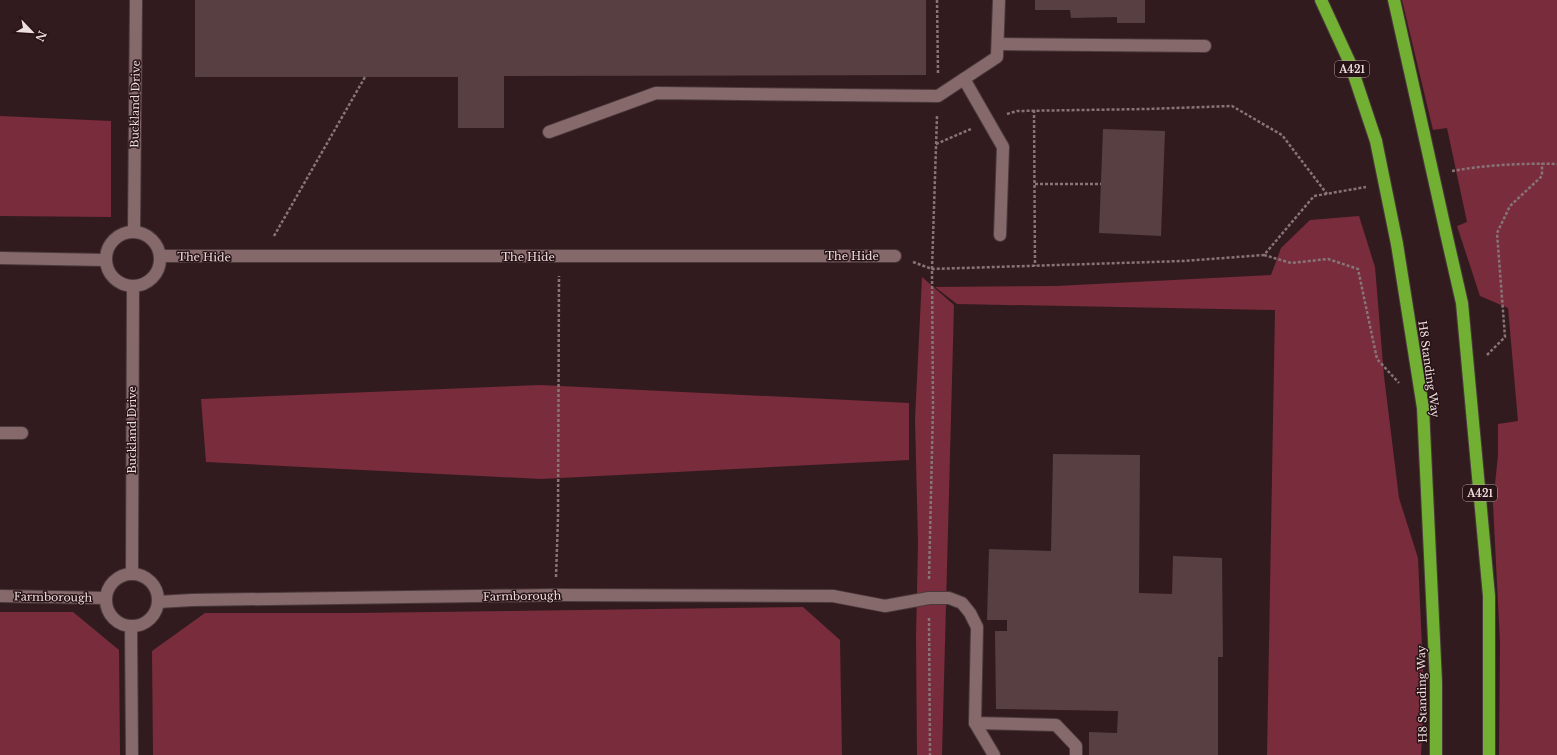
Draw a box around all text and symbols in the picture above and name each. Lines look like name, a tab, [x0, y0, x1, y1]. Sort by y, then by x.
north arrow	[12, 12, 52, 52]
text: N	[32, 29, 50, 44]
street label: Buckland Drive	[127, 60, 143, 148]
road number: A421	[1335, 61, 1369, 77]
street label: The Hide	[825, 249, 879, 263]
street label: The Hide	[177, 250, 231, 264]
street label: The Hide	[501, 250, 555, 264]
street label: H8 Standing Way	[1415, 320, 1443, 418]
street label: Buckland Drive	[125, 386, 139, 474]
road number: A421	[1463, 485, 1497, 501]
street label: Farmborough	[483, 588, 562, 604]
street label: Farmborough	[14, 589, 93, 605]
street label: H8 Standing Way	[1414, 645, 1430, 743]

